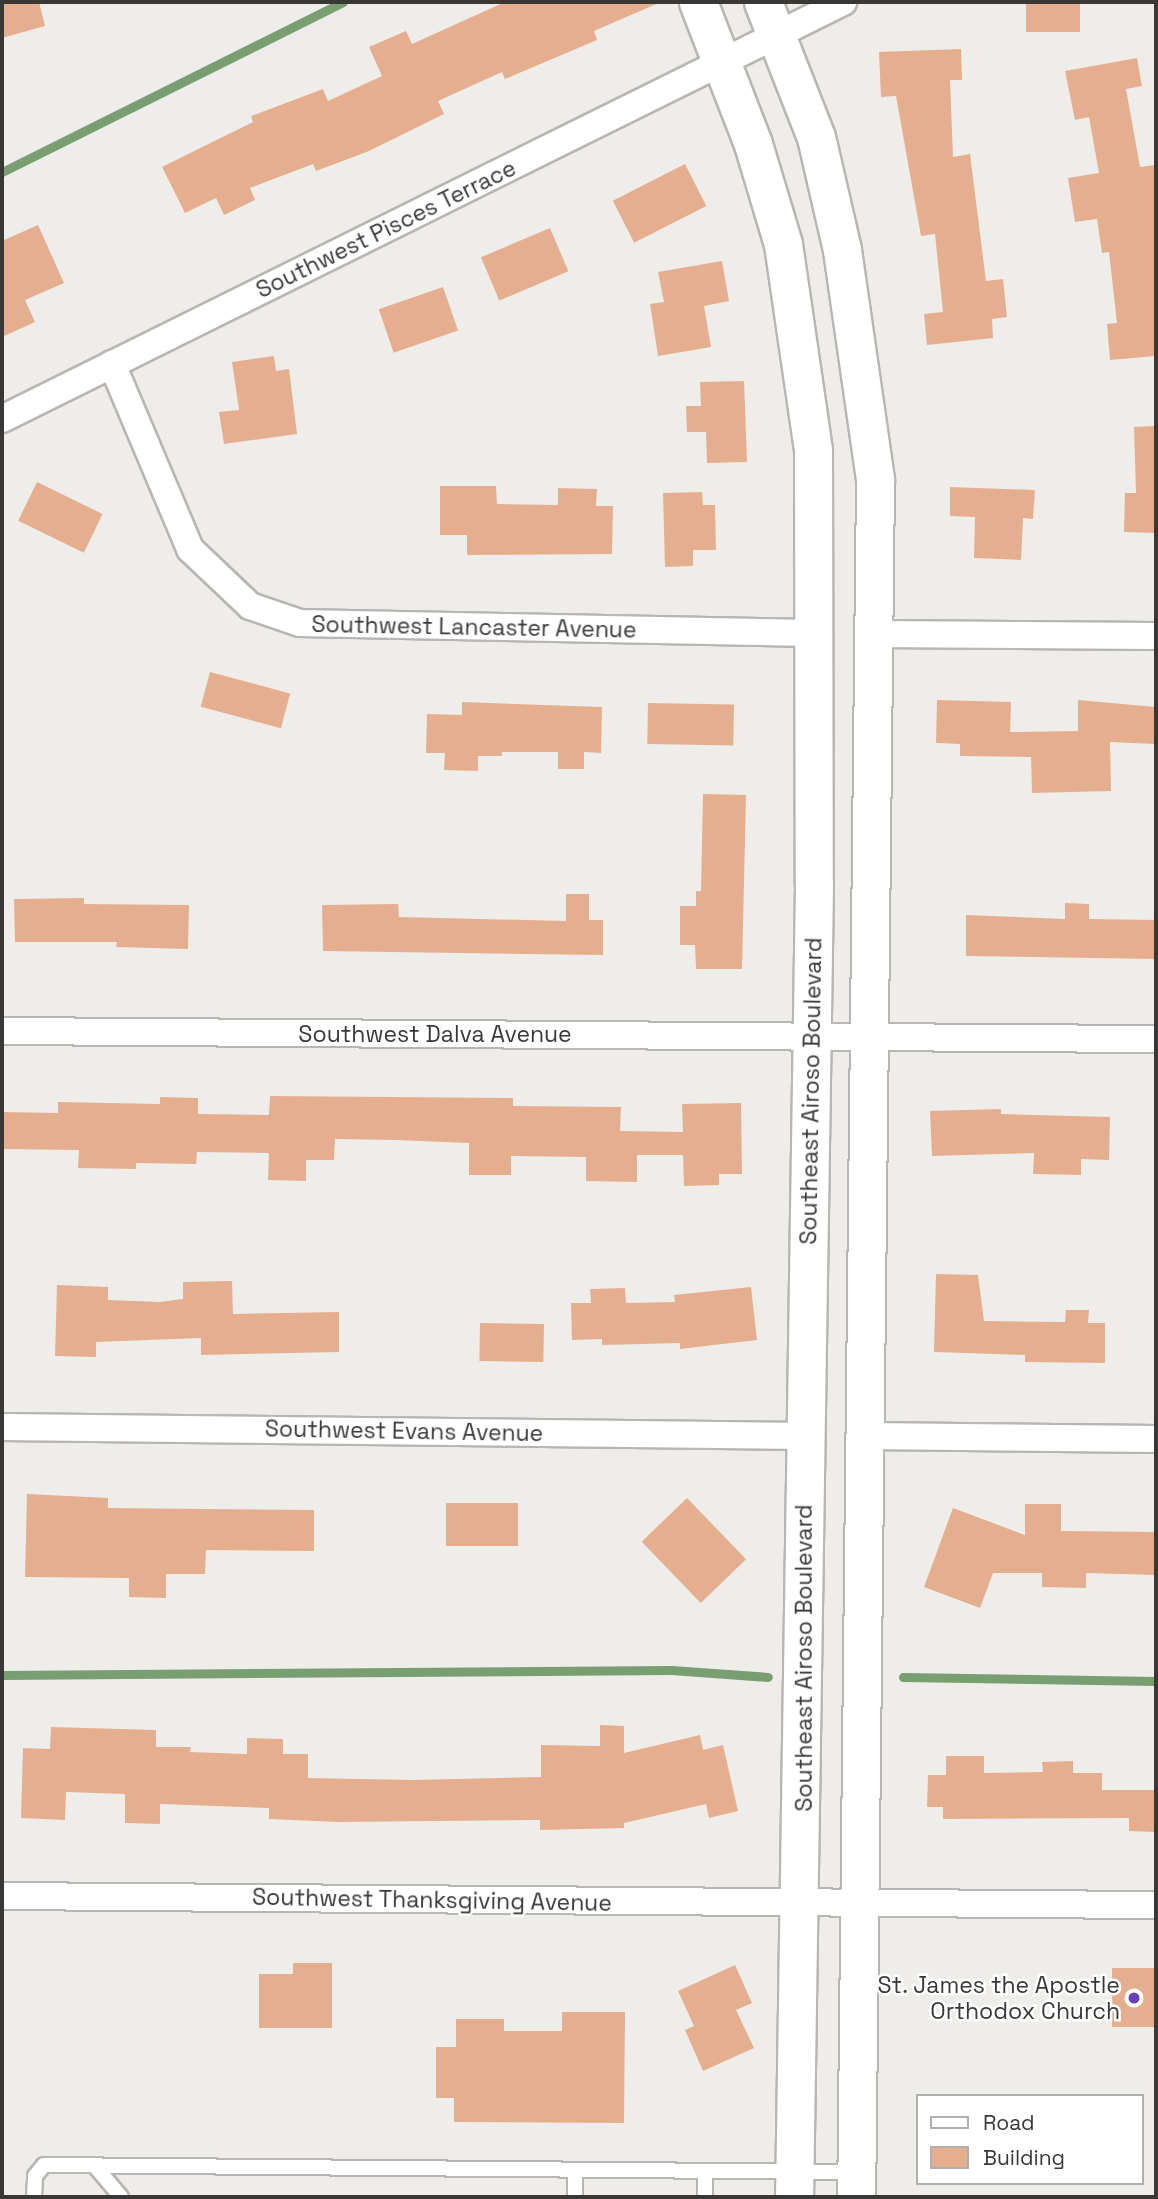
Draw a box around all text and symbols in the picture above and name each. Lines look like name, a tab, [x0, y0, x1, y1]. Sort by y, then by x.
street label: Southwest Pisces Terrace	[251, 154, 521, 304]
street label: Southwest Lancaster Avenue	[311, 610, 637, 644]
street label: Southeast Airoso Boulevard	[795, 937, 827, 1245]
street label: Southwest Dalva Avenue	[298, 1020, 572, 1048]
street label: Southwest Evans Avenue	[264, 1415, 544, 1447]
street label: Southeast Airoso Boulevard	[790, 1504, 818, 1812]
street label: Southwest Thanksgiving Avenue	[251, 1883, 613, 1917]
place label: St. James the Apostle Orthodox Church	[876, 1971, 1120, 2025]
marker: St. James the Apostle Orthodox Church	[1126, 1990, 1142, 2006]
legend	[916, 2094, 1144, 2185]
text: Road	[983, 2109, 1035, 2136]
text: Building	[983, 2144, 1065, 2171]

